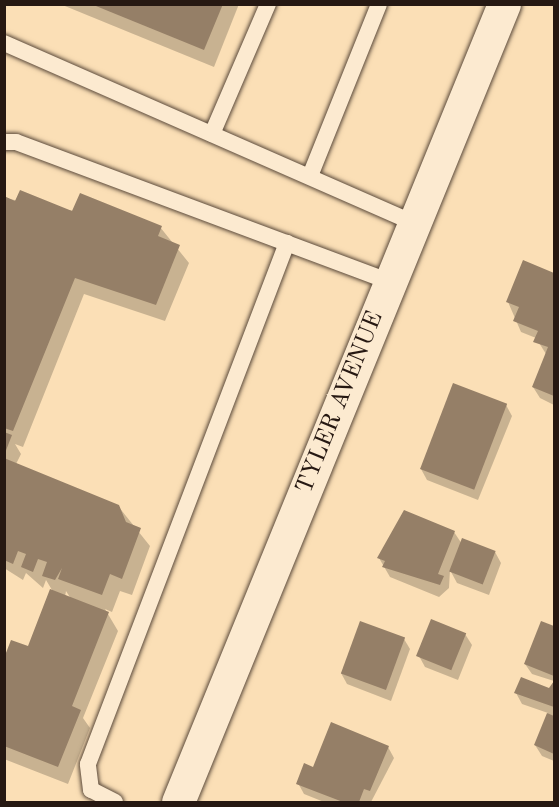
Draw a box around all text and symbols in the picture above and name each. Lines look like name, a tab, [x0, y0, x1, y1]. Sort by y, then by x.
street label: TYLER AVENUE	[291, 307, 391, 499]

